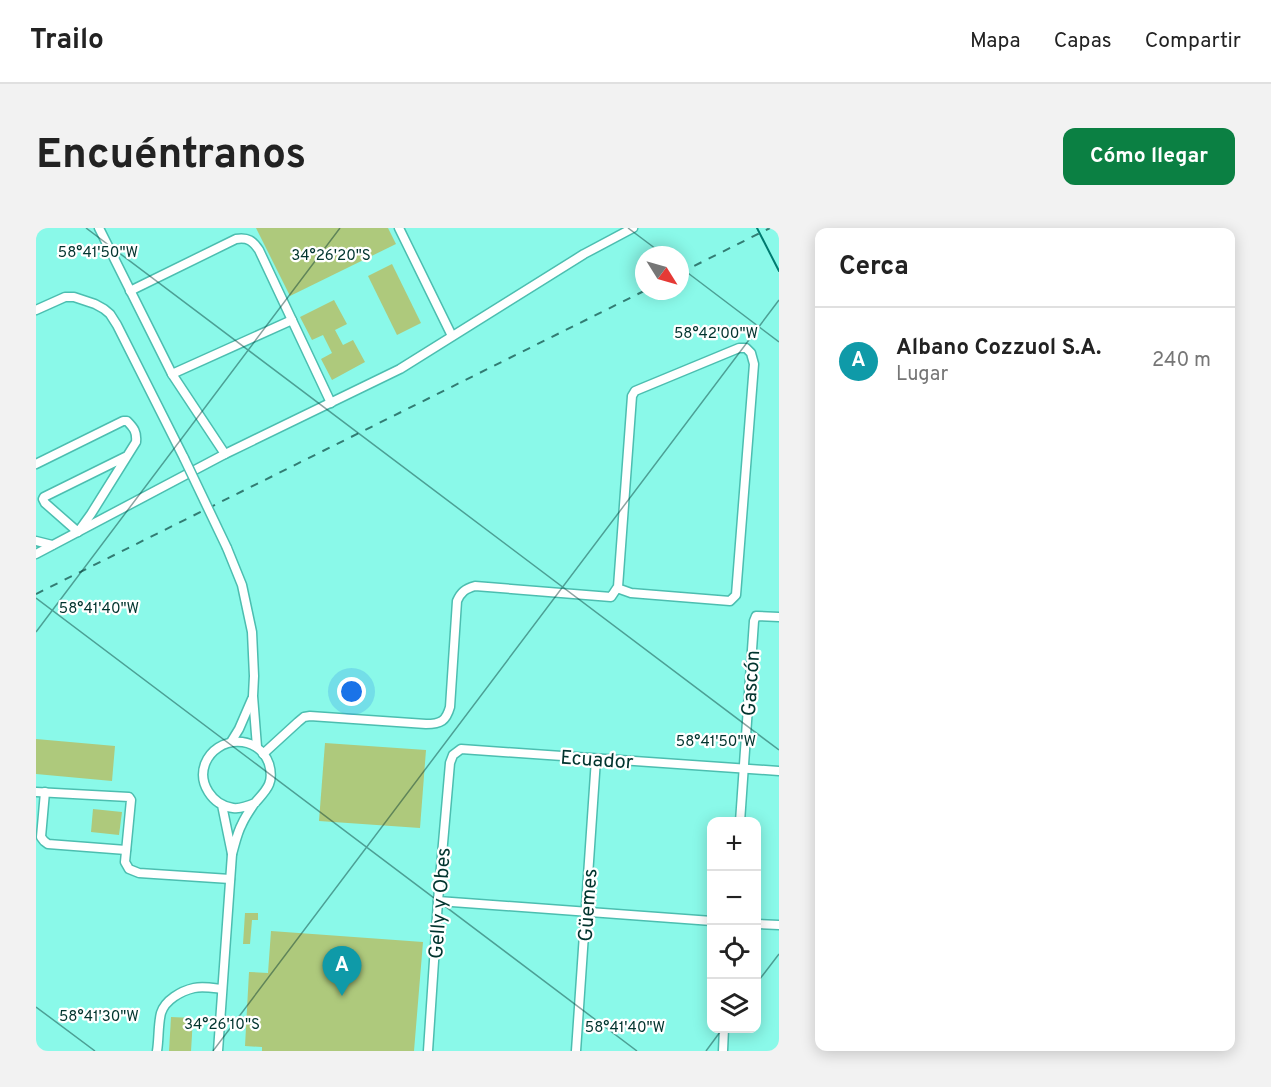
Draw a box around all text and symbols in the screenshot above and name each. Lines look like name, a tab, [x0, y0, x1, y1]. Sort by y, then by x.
text: Trailo	[30, 23, 104, 59]
text: Mapa	[970, 28, 1021, 55]
text: Capas	[1054, 28, 1112, 55]
text: Compartir	[1145, 28, 1241, 55]
button: Cómo llegar	[1063, 128, 1235, 185]
text: Encuéntranos	[36, 130, 306, 183]
text: 58°41'50"W	[58, 244, 138, 263]
north arrow	[635, 246, 689, 300]
text: 34°26'20"S	[291, 247, 371, 266]
text: Cerca	[839, 251, 909, 284]
text: 58°42'00"W	[674, 325, 758, 344]
text: Albano Cozzuol S.A.	[896, 335, 1101, 362]
text: A	[851, 348, 866, 374]
text: 240 m	[1152, 348, 1211, 374]
text: Lugar	[896, 362, 948, 388]
text: 58°41'40"W	[59, 600, 139, 619]
street label: Gascón	[737, 649, 767, 717]
your location	[337, 677, 366, 706]
text: 58°41'50"W	[676, 733, 756, 752]
street label: Ecuador	[559, 745, 635, 777]
map controls	[707, 817, 761, 1033]
button: +	[707, 817, 761, 871]
street label: Gelly y Obes	[424, 847, 458, 960]
street label: Güemes	[573, 868, 605, 943]
button: −	[707, 871, 761, 925]
button: locate	[707, 925, 761, 979]
pin: A	[322, 946, 362, 996]
button: layers	[707, 979, 761, 1033]
text: 58°41'30"W	[59, 1008, 139, 1027]
text: 34°26'10"S	[184, 1016, 260, 1035]
text: 58°41'40"W	[585, 1019, 665, 1038]

